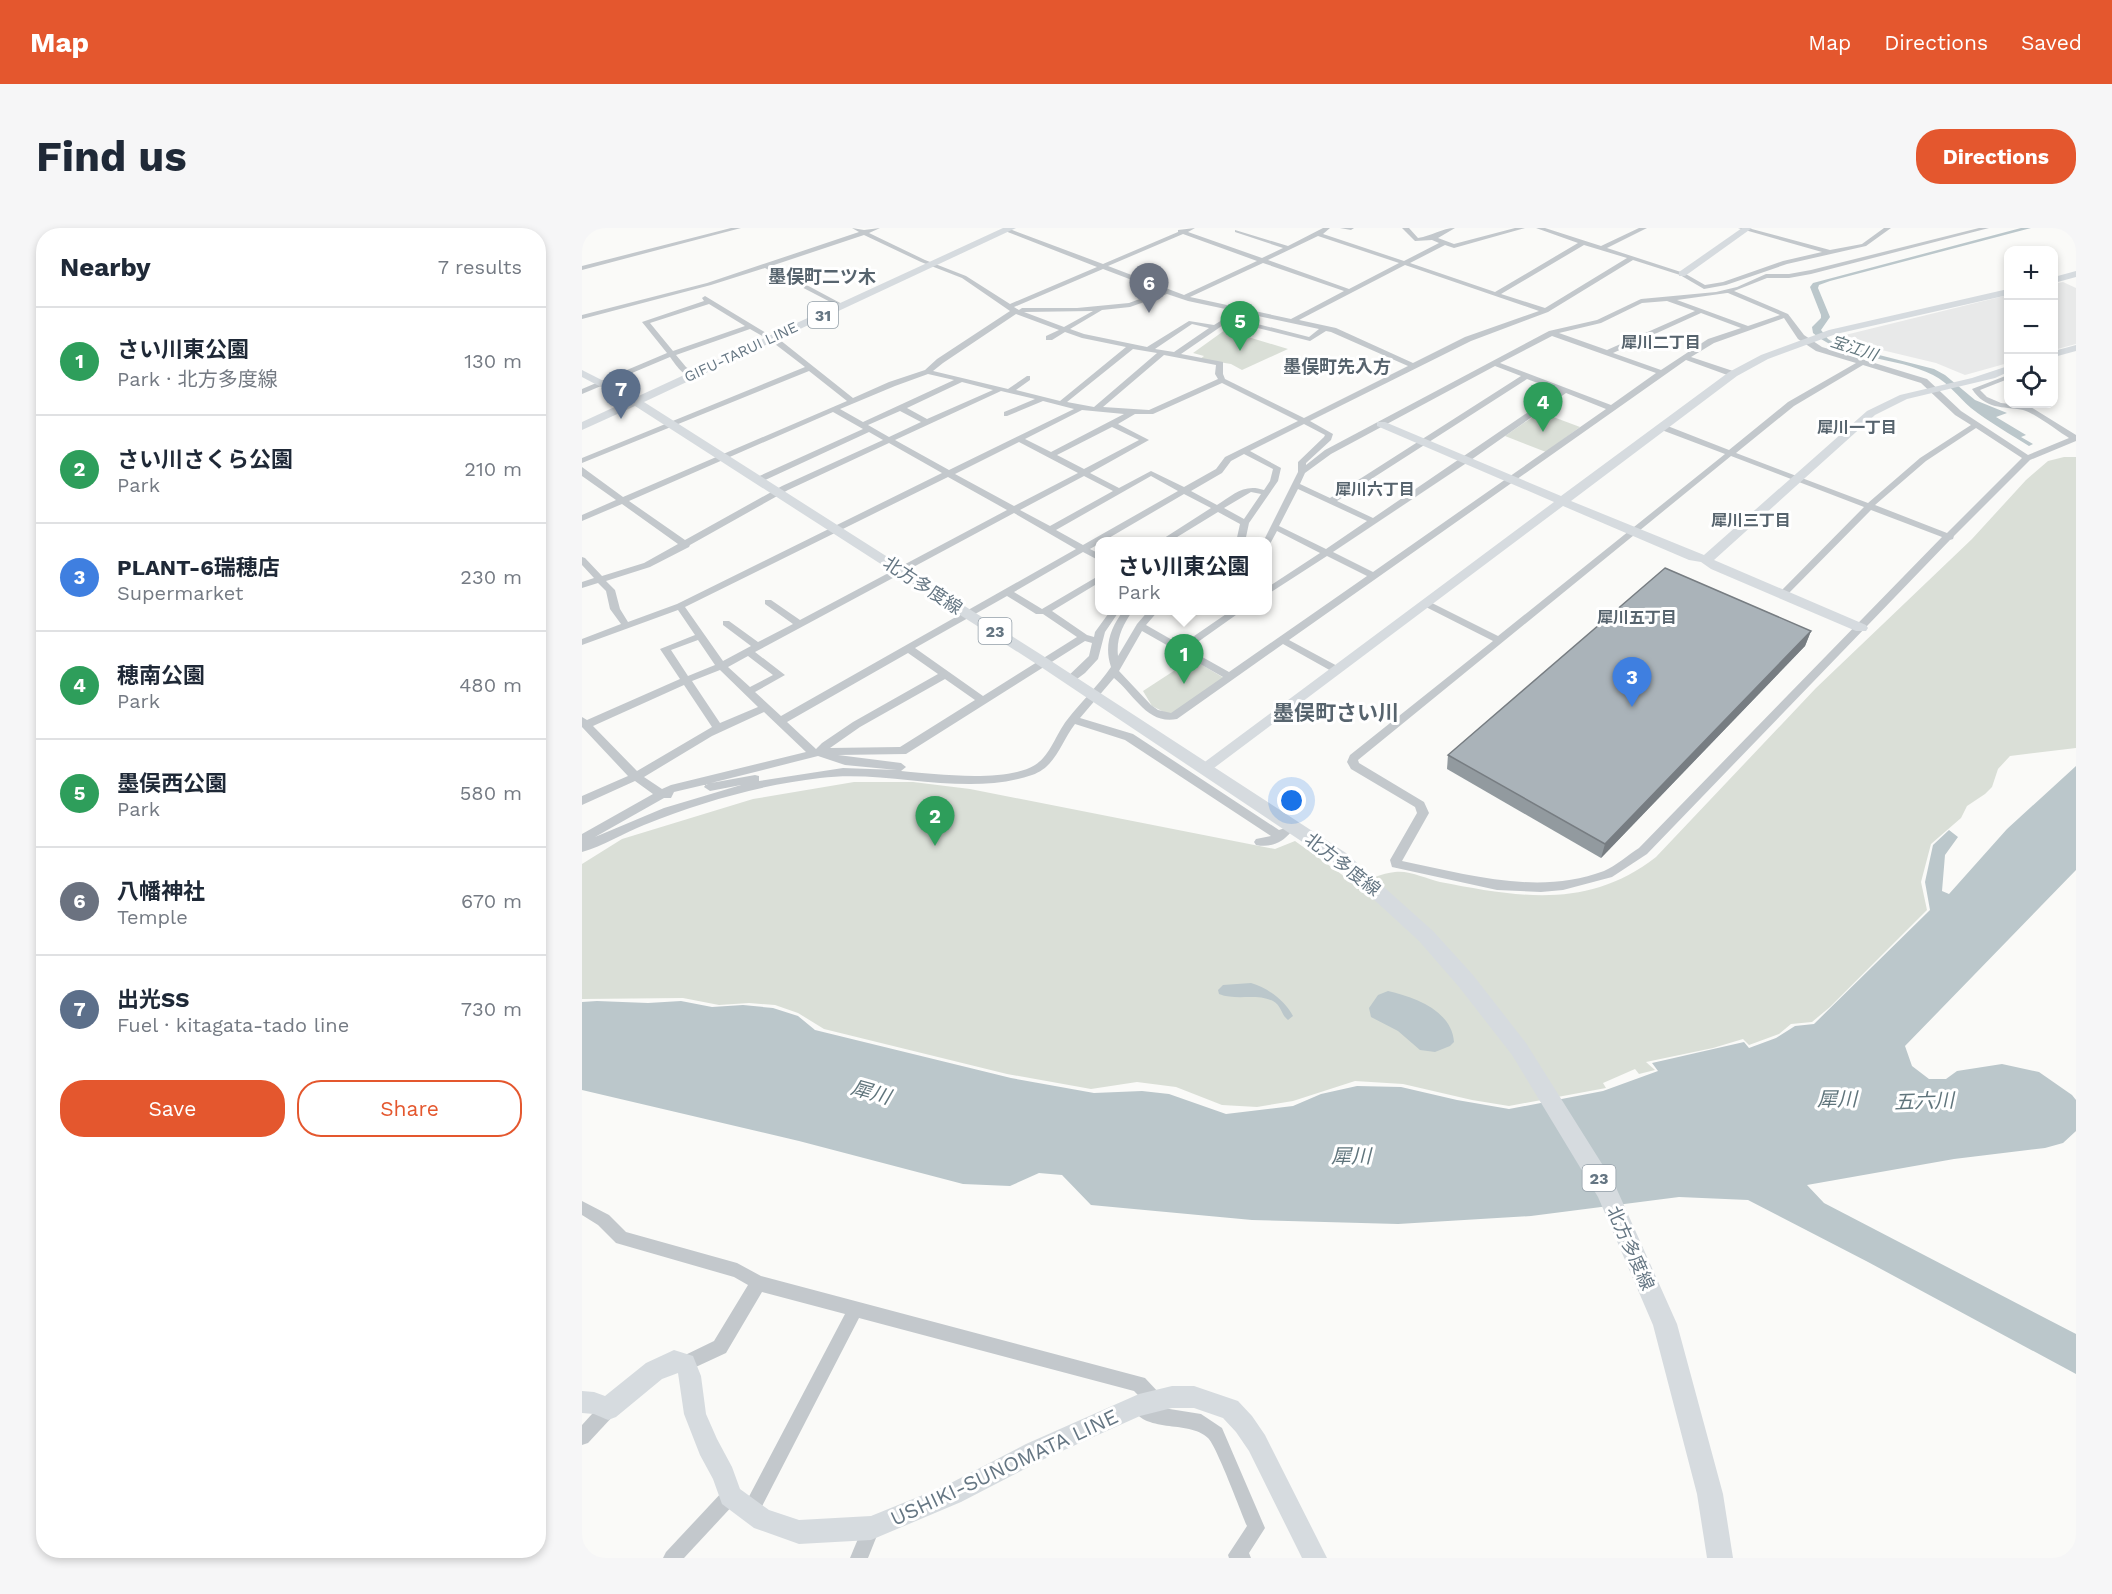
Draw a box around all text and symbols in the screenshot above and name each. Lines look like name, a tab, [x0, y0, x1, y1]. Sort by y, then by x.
text: Map	[30, 26, 89, 59]
text: Map	[1808, 30, 1851, 55]
text: Directions	[1884, 30, 1988, 55]
text: Saved	[2021, 30, 2082, 55]
button: Directions	[1916, 129, 2076, 184]
text: Find us	[36, 132, 187, 181]
map controls	[2004, 246, 2058, 408]
button: +	[2004, 246, 2058, 300]
text: Nearby	[60, 252, 151, 282]
text: 7 results	[438, 255, 522, 279]
pin: 6	[1130, 264, 1168, 313]
district label: 墨俣町二ツ木	[768, 266, 876, 287]
button: −	[2004, 300, 2058, 354]
road number: 31	[808, 302, 838, 328]
pin: 5	[1220, 302, 1260, 351]
street label: GIFU-TARUI LINE	[681, 318, 801, 386]
water label: 宝江川	[1828, 332, 1882, 365]
district label: 犀川二丁目	[1621, 333, 1701, 352]
text: さい川東公園	[117, 337, 249, 362]
text: 1	[75, 349, 84, 373]
text: 130 m	[464, 349, 522, 373]
button: locate	[2004, 354, 2058, 408]
district label: 墨俣町先入方	[1283, 356, 1391, 377]
text: Park · 北方多度線	[117, 367, 278, 391]
pin: 7	[602, 370, 640, 419]
pin: 4	[1524, 382, 1562, 432]
district label: 犀川一丁目	[1817, 418, 1897, 437]
text: さい川さくら公園	[117, 447, 293, 472]
text: 2	[74, 457, 85, 481]
text: 210 m	[464, 457, 522, 481]
text: Park	[117, 473, 160, 497]
district label: 犀川六丁目	[1335, 480, 1415, 499]
district label: 犀川三丁目	[1711, 511, 1791, 530]
popup	[1095, 537, 1272, 615]
street label: 北方多度線	[880, 552, 966, 618]
text: さい川東公園	[1117, 554, 1250, 579]
text: PLANT-6瑞穂店	[117, 555, 280, 580]
text: 3	[74, 565, 85, 589]
text: 230 m	[460, 565, 522, 589]
text: Park	[1117, 580, 1161, 604]
text: Supermarket	[117, 581, 243, 605]
district label: 犀川五丁目	[1597, 608, 1677, 627]
road number: 23	[978, 618, 1012, 644]
pin: 1	[1164, 634, 1204, 684]
pin: 3	[1612, 658, 1652, 707]
text: 穂南公園	[117, 663, 205, 688]
text: 4	[73, 673, 86, 697]
text: 480 m	[459, 673, 522, 697]
text: Park	[117, 689, 160, 713]
district label: 墨俣町さい川	[1273, 700, 1399, 725]
text: 墨俣西公園	[117, 771, 227, 796]
text: 5	[74, 781, 85, 805]
text: 580 m	[460, 781, 522, 805]
your location	[1277, 786, 1306, 815]
pin: 2	[916, 796, 954, 846]
text: Park	[117, 797, 160, 821]
street label: 北方多度線	[1301, 828, 1385, 900]
text: 八幡神社	[117, 879, 205, 904]
text: 6	[73, 889, 86, 913]
text: 670 m	[461, 889, 522, 913]
text: Temple	[117, 905, 188, 929]
text: 出光SS	[117, 987, 189, 1012]
text: 7	[73, 997, 86, 1021]
text: 730 m	[461, 997, 522, 1021]
text: Fuel · kitagata-tado line	[117, 1013, 349, 1037]
water label: 犀川	[848, 1075, 895, 1110]
button: Save	[60, 1080, 285, 1137]
button: Share	[297, 1080, 522, 1137]
water label: 犀川	[1817, 1087, 1859, 1111]
water label: 五六川	[1894, 1088, 1956, 1114]
water label: 犀川	[1331, 1144, 1373, 1168]
road number: 23	[1582, 1165, 1616, 1191]
street label: 北方多度線	[1603, 1203, 1659, 1293]
street label: USHIKI-SUNOMATA LINE	[886, 1403, 1122, 1531]

